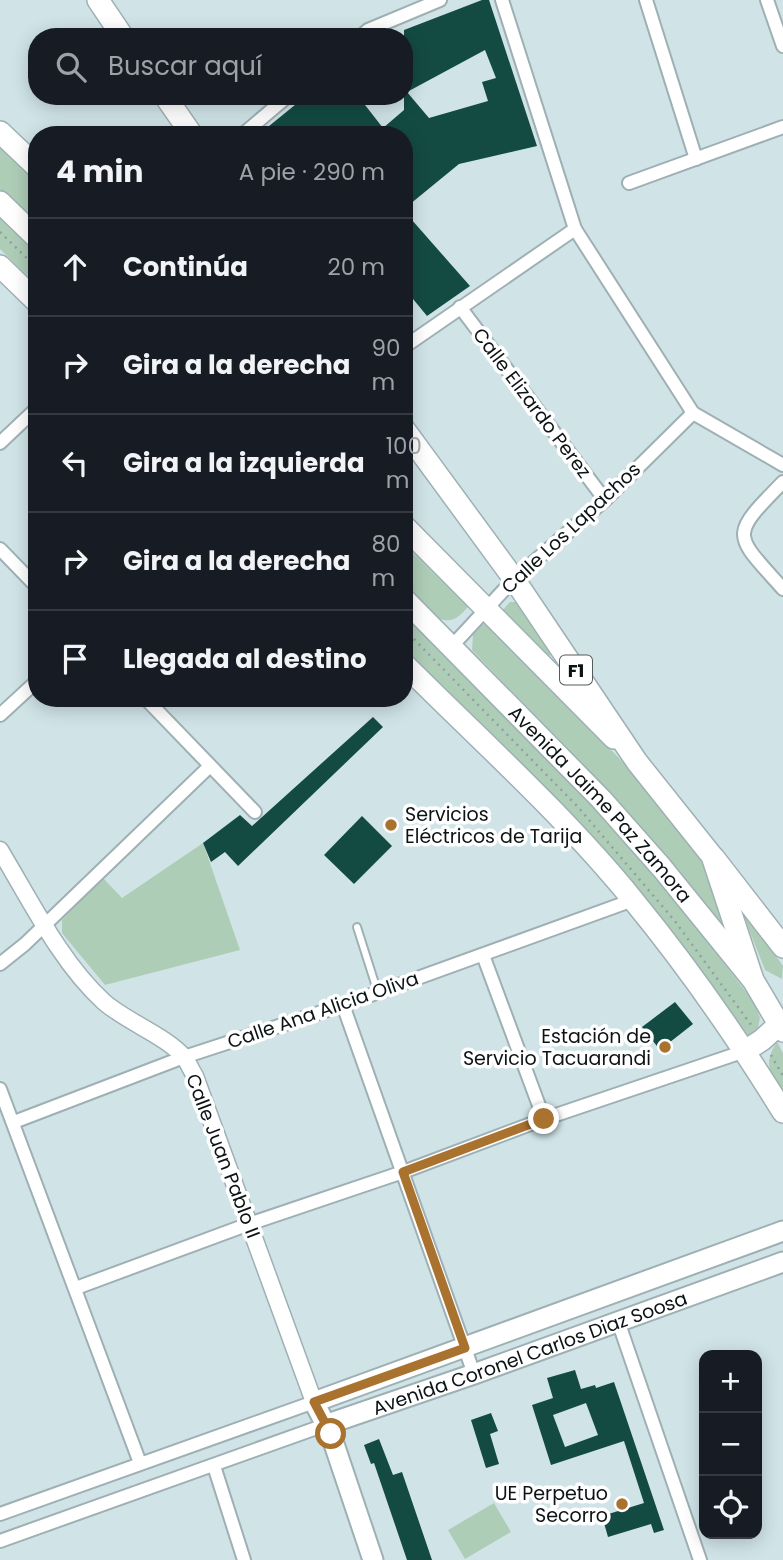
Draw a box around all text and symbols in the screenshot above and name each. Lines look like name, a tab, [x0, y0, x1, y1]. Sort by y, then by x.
search box	[28, 28, 413, 105]
icon: search	[52, 48, 90, 86]
text: Buscar aquí	[108, 48, 262, 84]
text: 4 min	[56, 150, 144, 193]
text: A pie · 290 m	[239, 156, 385, 188]
icon: ahead	[56, 248, 94, 286]
text: Continúa	[123, 249, 248, 285]
text: 20 m	[327, 251, 385, 283]
street label: Calle Elizardo Perez	[467, 322, 597, 484]
text: 90 m	[372, 332, 400, 398]
icon: right	[56, 346, 94, 384]
text: Gira a la derecha	[123, 347, 351, 383]
text: 100 m	[386, 430, 422, 496]
icon: left	[56, 444, 94, 482]
text: Gira a la izquierda	[123, 445, 365, 481]
street label: Calle Los Lapachos	[495, 456, 647, 600]
text: 80 m	[372, 528, 400, 594]
icon: right	[56, 542, 94, 580]
text: Gira a la derecha	[123, 543, 351, 579]
icon: arrive	[56, 640, 94, 678]
text: Llegada al destino	[123, 641, 367, 677]
road number: F1	[560, 656, 592, 684]
street label: Avenida Jaime Paz Zamora	[503, 699, 698, 908]
place label: Servicios Eléctricos de Tarija	[405, 801, 582, 850]
marker: Servicios Eléctricos de Tarija	[383, 817, 399, 833]
street label: Calle Ana Alicia Oliva	[224, 965, 422, 1055]
place label: Estación de Servicio Tacuarandi	[463, 1023, 651, 1072]
marker: Estación de Servicio Tacuarandi	[657, 1039, 673, 1055]
street label: Calle Juan Pablo II	[179, 1070, 267, 1242]
route end	[528, 1103, 559, 1134]
street label: Avenida Coronel Carlos Diaz Soosa	[369, 1284, 691, 1421]
map controls	[699, 1350, 762, 1539]
button: +	[699, 1350, 762, 1413]
button: −	[699, 1413, 762, 1476]
route start	[315, 1418, 346, 1449]
button: locate	[699, 1476, 762, 1539]
place label: UE Perpetuo Secorro	[495, 1480, 608, 1529]
marker: UE Perpetuo Secorro	[614, 1496, 630, 1512]

